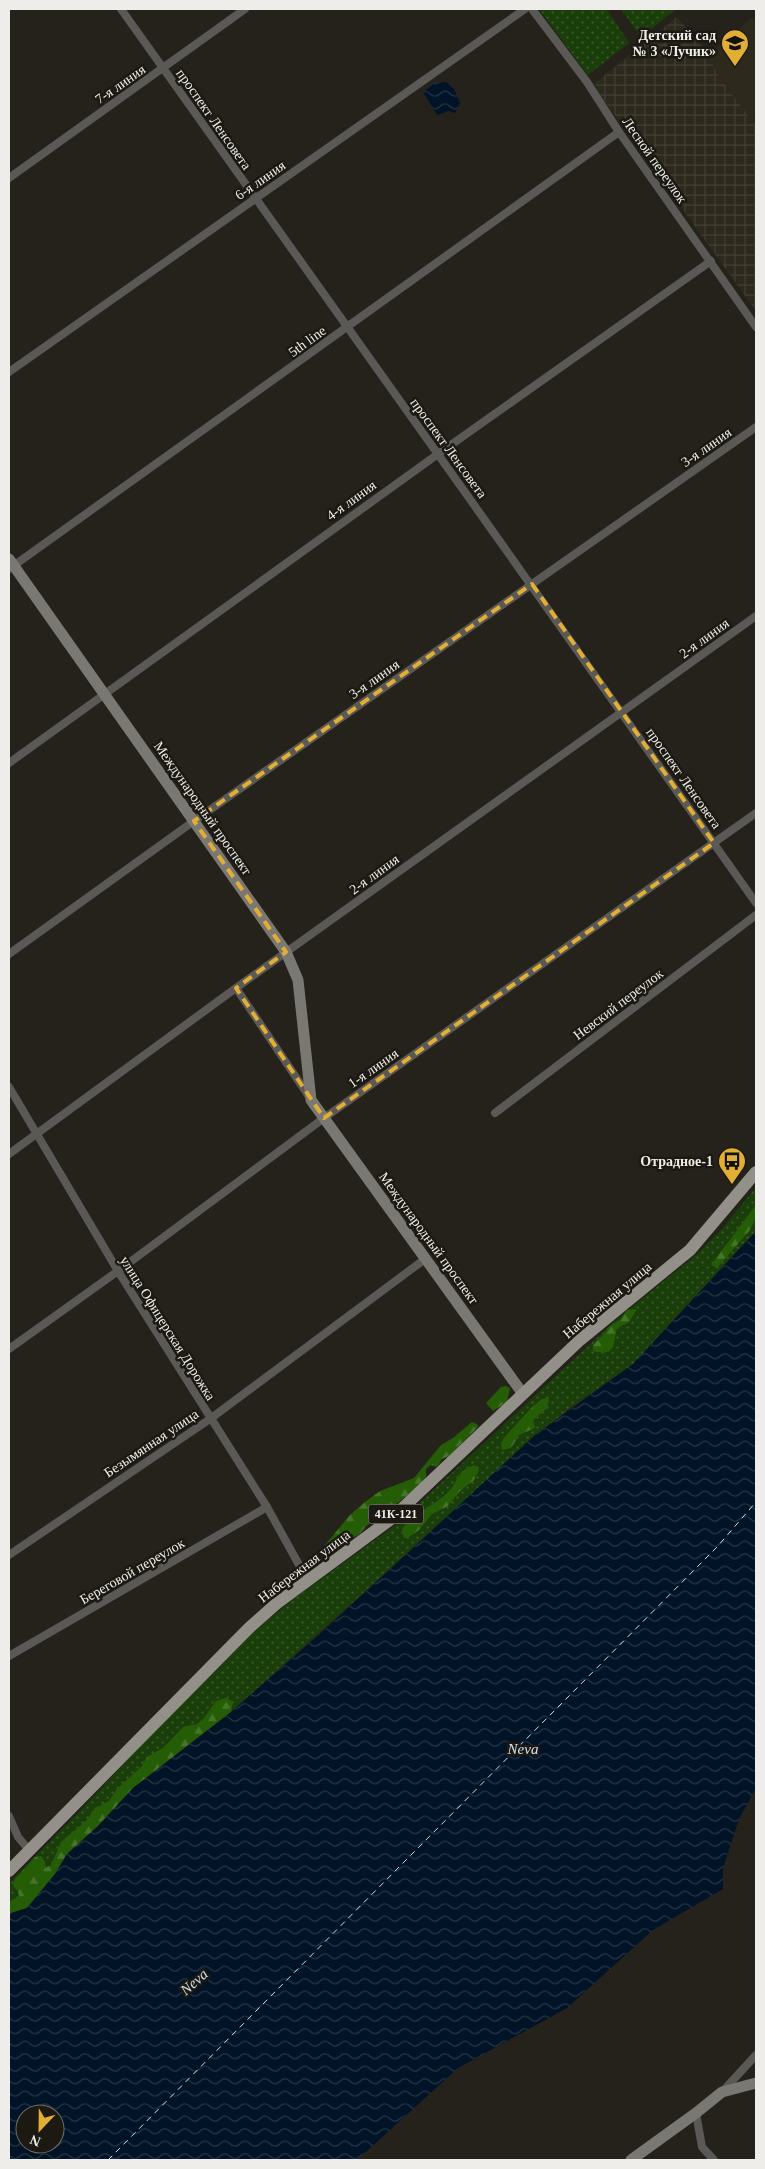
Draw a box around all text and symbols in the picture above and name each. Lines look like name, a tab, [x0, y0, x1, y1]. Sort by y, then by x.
place label: Детский сад № 3 «Лучик»	[633, 28, 716, 59]
school or university icon: Детский сад № 3 «Лучик»	[720, 28, 750, 67]
street label: 7-я линия	[92, 61, 149, 107]
street label: проспект Ленсовета	[173, 66, 254, 173]
street label: Лесной переулок	[619, 114, 690, 206]
street label: 6-я линия	[232, 157, 289, 203]
street label: 5th line	[286, 323, 329, 360]
street label: проспект Ленсовета	[407, 396, 490, 502]
street label: 3-я линия	[678, 424, 735, 470]
street label: 4-я линия	[324, 477, 379, 523]
street label: 2-я линия	[677, 615, 732, 661]
street label: 3-я линия	[346, 656, 403, 702]
street label: проспект Ленсовета	[643, 725, 724, 832]
street label: Международный проспект	[151, 739, 254, 878]
street label: 2-я линия	[347, 851, 402, 897]
street label: Невский переулок	[571, 966, 666, 1043]
street label: 1-я линия	[345, 1045, 402, 1091]
bus stop icon: Отрадное-1	[717, 1146, 747, 1185]
place label: Отрадное-1	[640, 1154, 713, 1169]
street label: Международный проспект	[376, 1170, 481, 1307]
street label: улица Офицерская Дорожка	[117, 1253, 219, 1404]
street label: Набережная улица	[560, 1259, 655, 1342]
street label: Безымянная улица	[101, 1406, 202, 1480]
road number: 41К-121	[368, 1505, 424, 1524]
street label: Набережная улица	[256, 1527, 354, 1606]
street label: Береговой переулок	[77, 1535, 187, 1607]
water label: Neva	[507, 1741, 538, 1757]
water label: Neva	[176, 1966, 211, 1999]
north arrow	[15, 2104, 65, 2154]
text: N	[28, 2132, 43, 2149]

